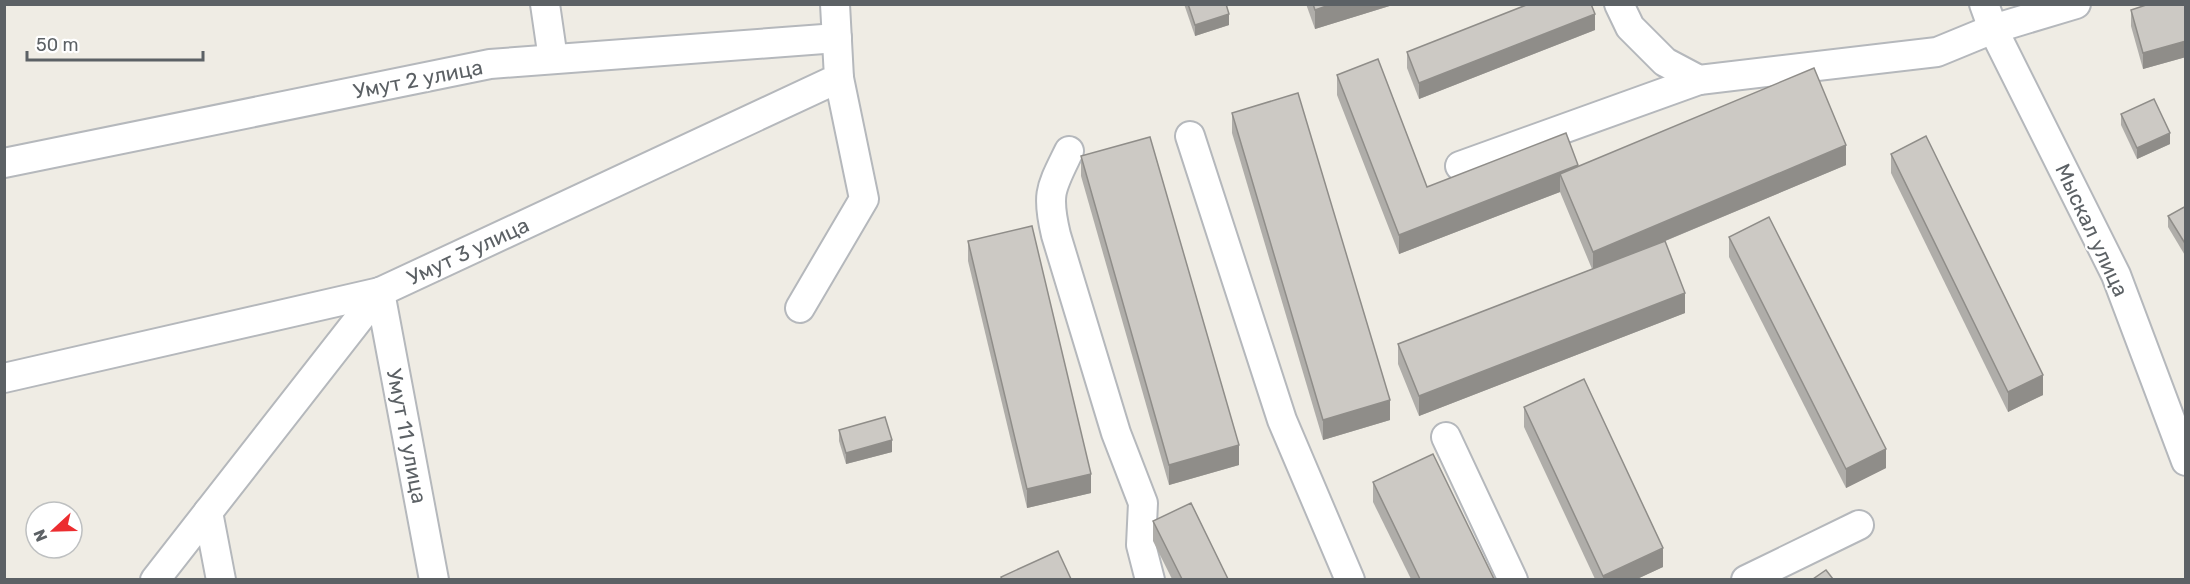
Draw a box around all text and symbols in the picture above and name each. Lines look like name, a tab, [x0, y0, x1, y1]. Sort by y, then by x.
scale bar	[27, 24, 202, 62]
text: 50 m	[36, 34, 79, 56]
street label: Умут 2 улица	[351, 54, 485, 104]
street label: Мыскал улица	[2050, 160, 2134, 300]
street label: Умут 3 улица	[403, 212, 533, 290]
street label: Умут 11 улица	[382, 366, 432, 506]
north arrow	[24, 500, 84, 560]
text: N	[30, 527, 52, 544]

